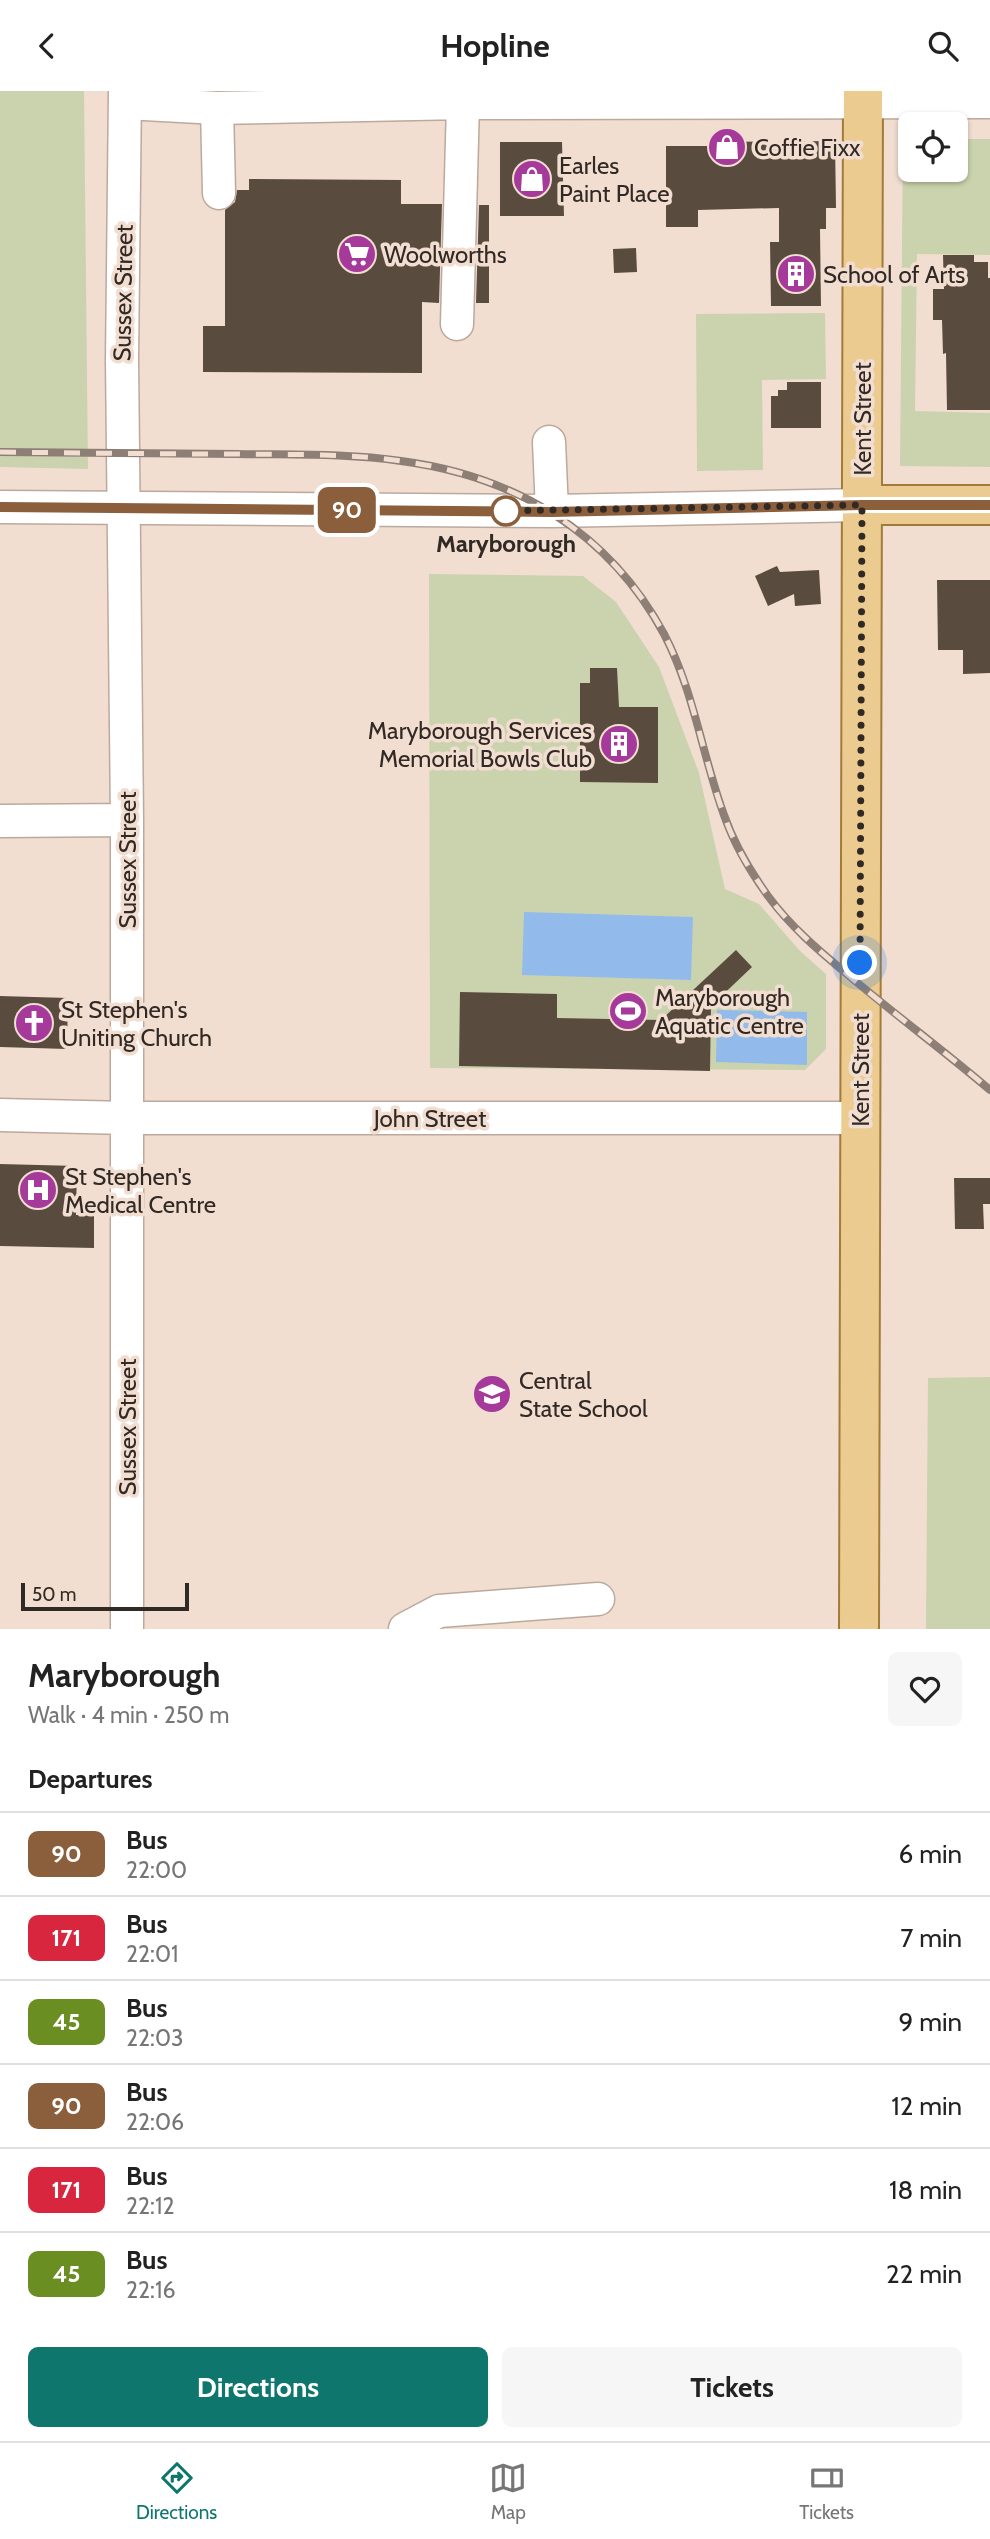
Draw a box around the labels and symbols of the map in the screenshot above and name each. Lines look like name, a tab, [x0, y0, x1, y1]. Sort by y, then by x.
shop icon: Coffie Fixx	[706, 126, 748, 168]
place label: Coffie Fixx	[754, 133, 861, 162]
place label: Earles Paint Place	[559, 151, 670, 208]
shop icon: Earles Paint Place	[511, 158, 553, 200]
street label: Sussex Street	[107, 224, 139, 362]
supermarket icon: Woolworths	[336, 233, 378, 275]
place label: Woolworths	[384, 240, 507, 269]
building icon: School of Arts	[775, 253, 817, 295]
place label: School of Arts	[823, 260, 965, 289]
street label: Kent Street	[848, 362, 877, 476]
line badge: 90	[316, 487, 378, 533]
marker: Maryborough	[491, 496, 521, 526]
place label: Maryborough	[436, 529, 576, 558]
place label: Maryborough Services Memorial Bowls Club	[368, 716, 592, 773]
building icon: Maryborough Services Memorial Bowls Club	[598, 723, 640, 765]
street label: Sussex Street	[113, 792, 142, 928]
your location	[842, 945, 877, 980]
place label: Maryborough Aquatic Centre	[655, 983, 804, 1040]
sports icon: Maryborough Aquatic Centre	[607, 990, 649, 1032]
place label: St Stephen's Uniting Church	[61, 995, 212, 1052]
church icon: St Stephen's Uniting Church	[13, 1002, 55, 1044]
street label: Kent Street	[846, 1013, 875, 1127]
street label: John Street	[373, 1104, 486, 1133]
place label: St Stephen's Medical Centre	[65, 1162, 216, 1219]
hospital icon: St Stephen's Medical Centre	[17, 1169, 59, 1211]
street label: Sussex Street	[113, 1359, 142, 1495]
place label: Central State School	[519, 1366, 648, 1423]
school or university icon: Central State School	[471, 1373, 513, 1415]
scale bar	[21, 1580, 189, 1612]

